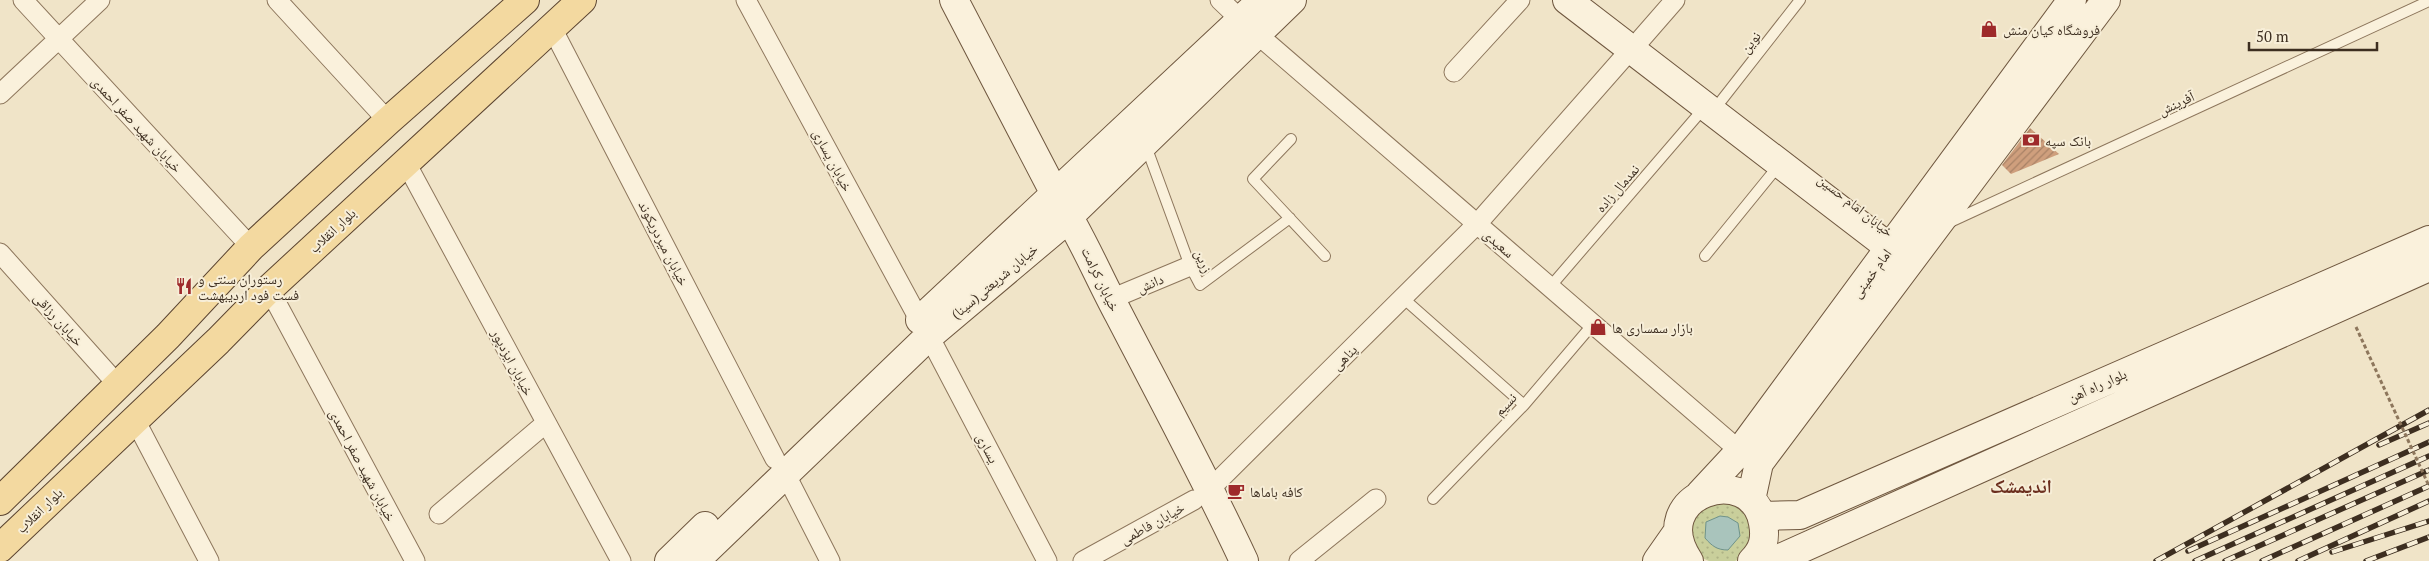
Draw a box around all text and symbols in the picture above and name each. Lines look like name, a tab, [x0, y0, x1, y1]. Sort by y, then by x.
shop icon: فروشگاه کیان منش	[1979, 19, 1999, 39]
place label: فروشگاه کیان منش	[2003, 20, 2100, 39]
scale bar	[2249, 20, 2376, 52]
text: 50 m	[2256, 26, 2289, 46]
street label: نوین	[1735, 27, 1765, 57]
street label: خیابان شهید صفر احمدی	[87, 72, 187, 176]
street label: آفرینش	[2155, 86, 2198, 120]
street label: خیابان یساری	[809, 125, 857, 195]
bank icon: بانک سپه	[2021, 130, 2041, 150]
place label: بانک سپه	[2045, 131, 2091, 150]
street label: نمدمال زاده	[1591, 160, 1643, 216]
street label: خیابان امام حسین	[1814, 169, 1898, 241]
street label: خیابان میردریکوند	[634, 197, 694, 289]
street label: بلوار انقلاب	[304, 203, 360, 257]
street label: سعیدی	[1479, 224, 1519, 262]
street label: خیابان شریعتی(سینا)	[946, 239, 1042, 323]
street label: خیابان کرامت	[1077, 244, 1125, 314]
street label: امام خمینی	[1847, 244, 1896, 302]
street label: زرین	[1190, 246, 1218, 276]
place label: رستوران سنتی و فست فود اردیبهشت	[198, 269, 299, 304]
street label: دانش	[1134, 269, 1166, 297]
restaurant icon: رستوران سنتی و فست فود اردیبهشت	[174, 276, 194, 296]
street label: خیابان رزاقی	[30, 288, 88, 350]
shop icon: بازار سمساری ها	[1588, 317, 1608, 337]
place label: بازار سمساری ها	[1612, 318, 1693, 337]
street label: خیابان ایزدپور	[487, 325, 539, 399]
street label: پناهی	[1327, 340, 1361, 374]
street label: بلوار راه آهن	[2065, 364, 2130, 406]
street label: نسیم	[1489, 388, 1521, 421]
street label: خیابان شهید صفر احمدی	[325, 405, 401, 525]
street label: یساری	[972, 430, 1004, 467]
district label: اندیمشک	[1990, 473, 2052, 498]
cafe icon: کافه باماها	[1226, 481, 1246, 501]
place label: کافه باماها	[1250, 482, 1303, 501]
street label: بلوار انقلاب	[12, 483, 67, 537]
street label: خیابان فاطمی	[1117, 498, 1188, 548]

